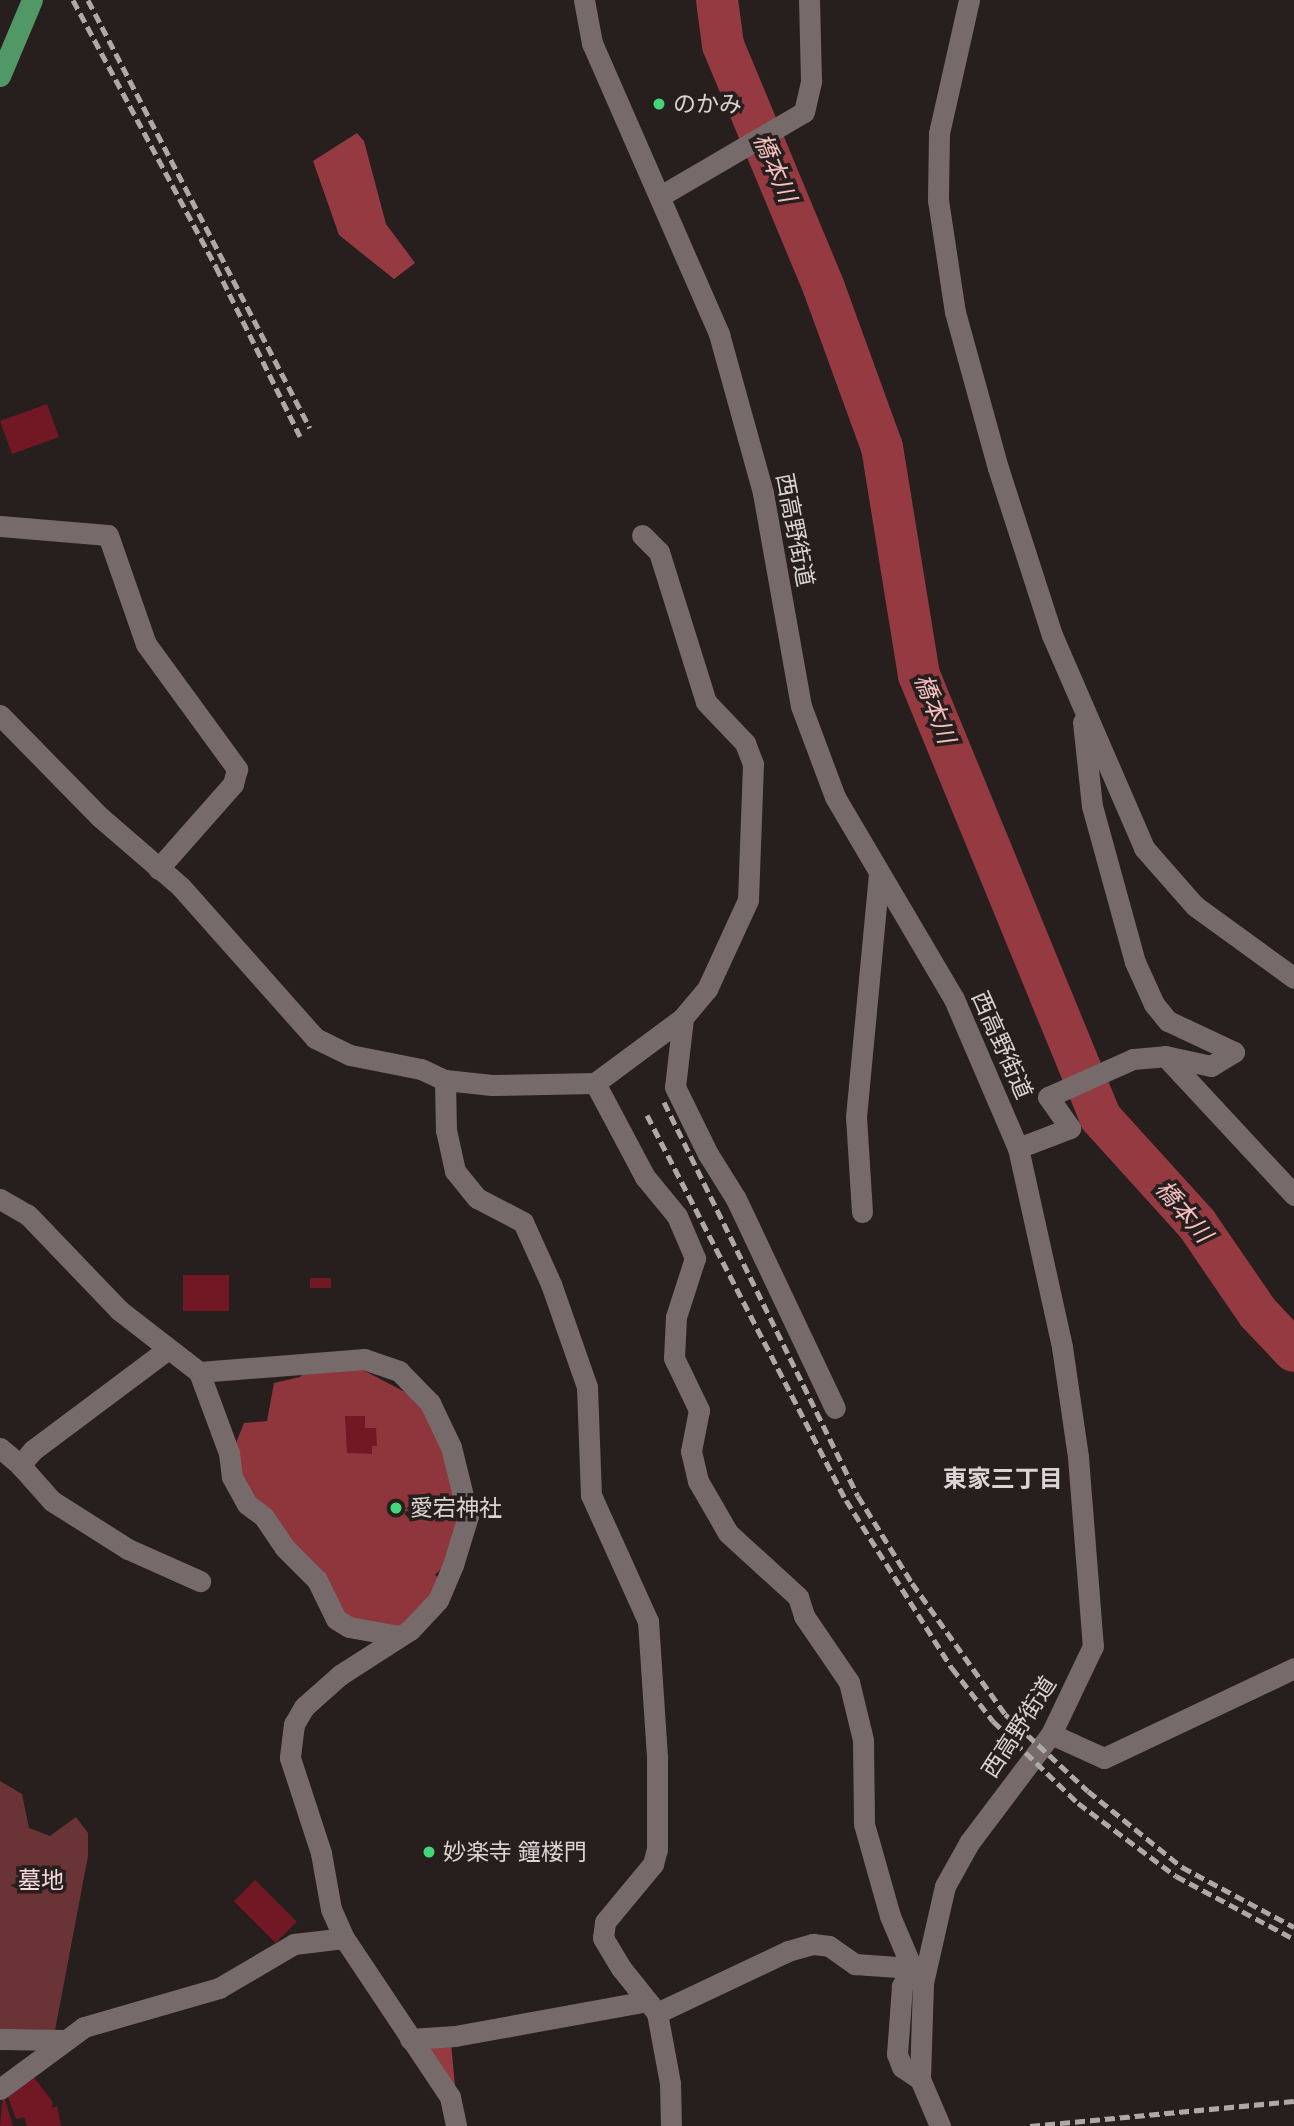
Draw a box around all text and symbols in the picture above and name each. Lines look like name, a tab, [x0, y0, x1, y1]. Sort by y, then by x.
place label: のかみ	[673, 90, 742, 118]
marker: のかみ	[651, 96, 667, 112]
water label: 橋本川	[747, 129, 801, 207]
street label: 西高野街道	[770, 471, 820, 589]
water label: 橋本川	[908, 670, 960, 748]
street label: 西高野街道	[966, 987, 1038, 1103]
water label: 橋本川	[1149, 1175, 1217, 1249]
district label: 東家三丁目	[943, 1466, 1063, 1494]
place label: 愛宕神社	[410, 1494, 502, 1522]
marker: 愛宕神社	[388, 1500, 404, 1516]
street label: 西高野街道	[976, 1671, 1062, 1783]
place label: 妙楽寺 鐘楼門	[443, 1838, 587, 1866]
marker: 妙楽寺 鐘楼門	[421, 1844, 437, 1860]
park label: 墓地	[18, 1866, 64, 1894]

